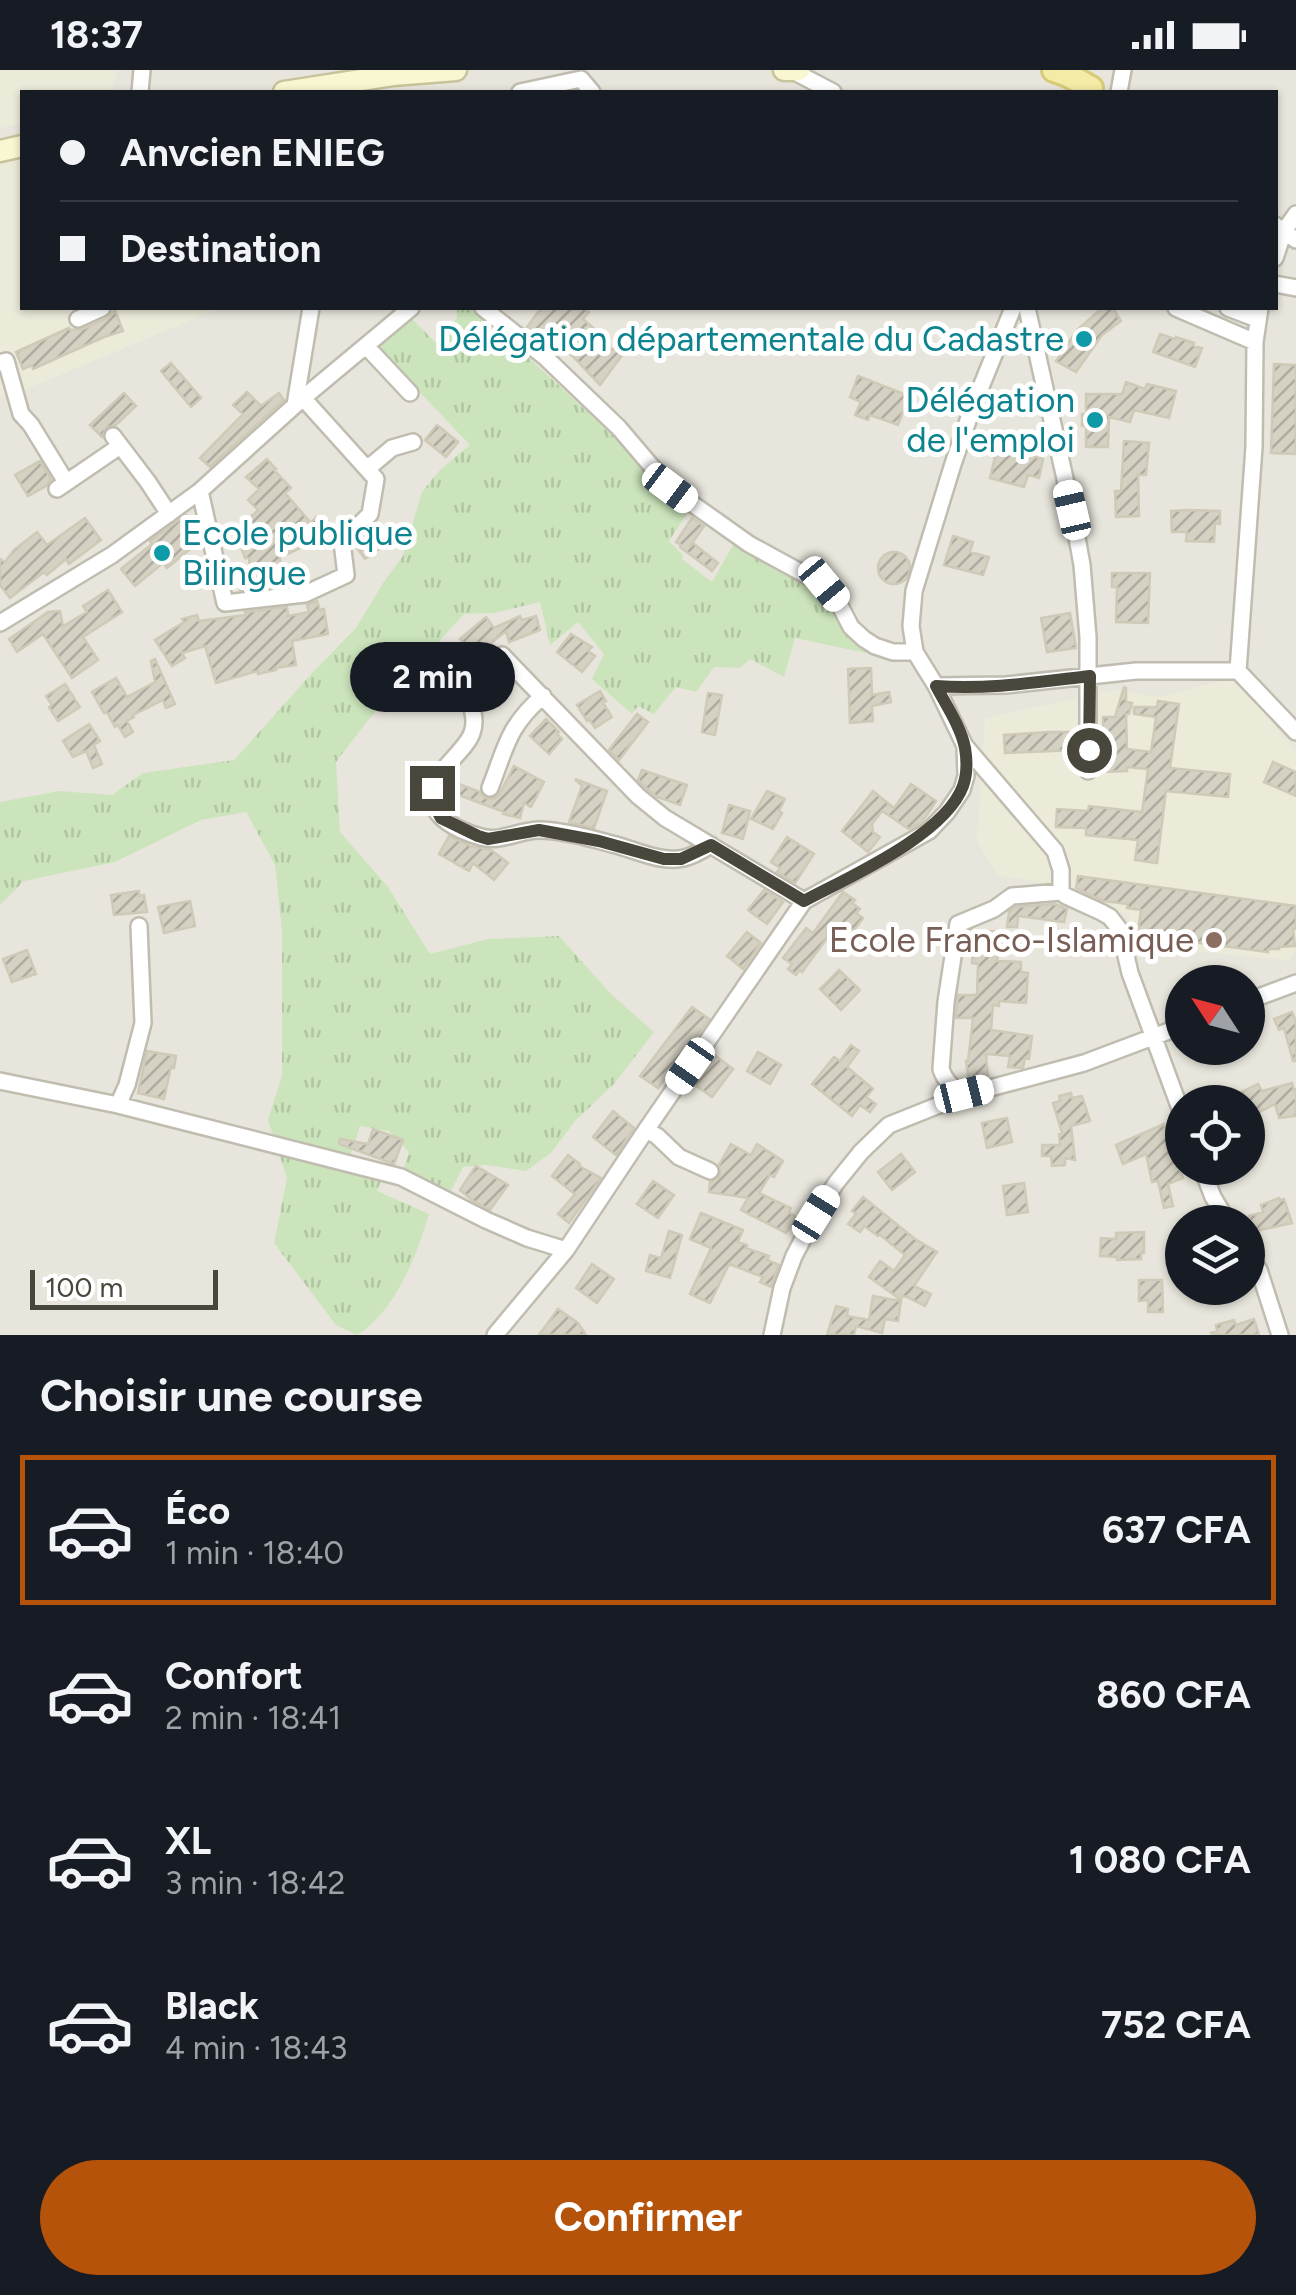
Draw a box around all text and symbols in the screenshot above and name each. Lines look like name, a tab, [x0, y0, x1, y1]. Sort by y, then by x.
text: 18:37	[50, 12, 143, 58]
text: Anvcien ENIEG	[120, 130, 384, 176]
text: Destination	[120, 226, 321, 272]
place label: Délégation départementale du Cadastre	[438, 318, 1064, 360]
marker: Délégation départementale du Cadastre	[1073, 328, 1095, 350]
place label: Délégation de l'emploi	[905, 379, 1075, 461]
marker: Délégation de l'emploi	[1084, 409, 1106, 431]
car	[637, 458, 703, 518]
car	[1051, 477, 1093, 543]
place label: Ecole publique Bilingue	[182, 512, 413, 594]
marker: Ecole publique Bilingue	[151, 542, 173, 564]
car	[793, 551, 855, 617]
callout: 2 min	[350, 643, 514, 713]
text: 2 min	[392, 658, 473, 696]
route start	[1067, 728, 1112, 773]
route end	[410, 766, 455, 811]
place label: Ecole Franco-Islamique	[829, 919, 1194, 961]
marker: Ecole Franco-Islamique	[1203, 929, 1225, 951]
north arrow	[1165, 965, 1265, 1065]
map controls	[1165, 965, 1265, 1305]
car	[661, 1033, 719, 1099]
car	[931, 1072, 997, 1116]
button: locate	[1165, 1085, 1265, 1185]
car	[787, 1181, 845, 1247]
button: layers	[1165, 1205, 1265, 1305]
scale bar	[30, 1265, 218, 1310]
text: 100 m	[45, 1270, 123, 1304]
text: Choisir une course	[40, 1368, 423, 1422]
icon: car	[45, 1485, 135, 1575]
text: Éco	[165, 1488, 230, 1534]
text: 637 CFA	[1102, 1507, 1251, 1553]
text: 1 min · 18:40	[165, 1534, 344, 1572]
icon: car	[45, 1650, 135, 1740]
text: Confort	[165, 1653, 302, 1699]
text: 860 CFA	[1096, 1672, 1251, 1718]
text: 2 min · 18:41	[165, 1699, 341, 1737]
icon: car	[45, 1815, 135, 1905]
text: XL	[165, 1818, 211, 1864]
text: 1 080 CFA	[1069, 1837, 1251, 1883]
text: 3 min · 18:42	[165, 1864, 345, 1902]
icon: car	[45, 1980, 135, 2070]
text: Black	[165, 1983, 259, 2029]
text: 752 CFA	[1101, 2002, 1251, 2048]
text: 4 min · 18:43	[165, 2029, 347, 2067]
button: Confirmer	[40, 2160, 1256, 2275]

